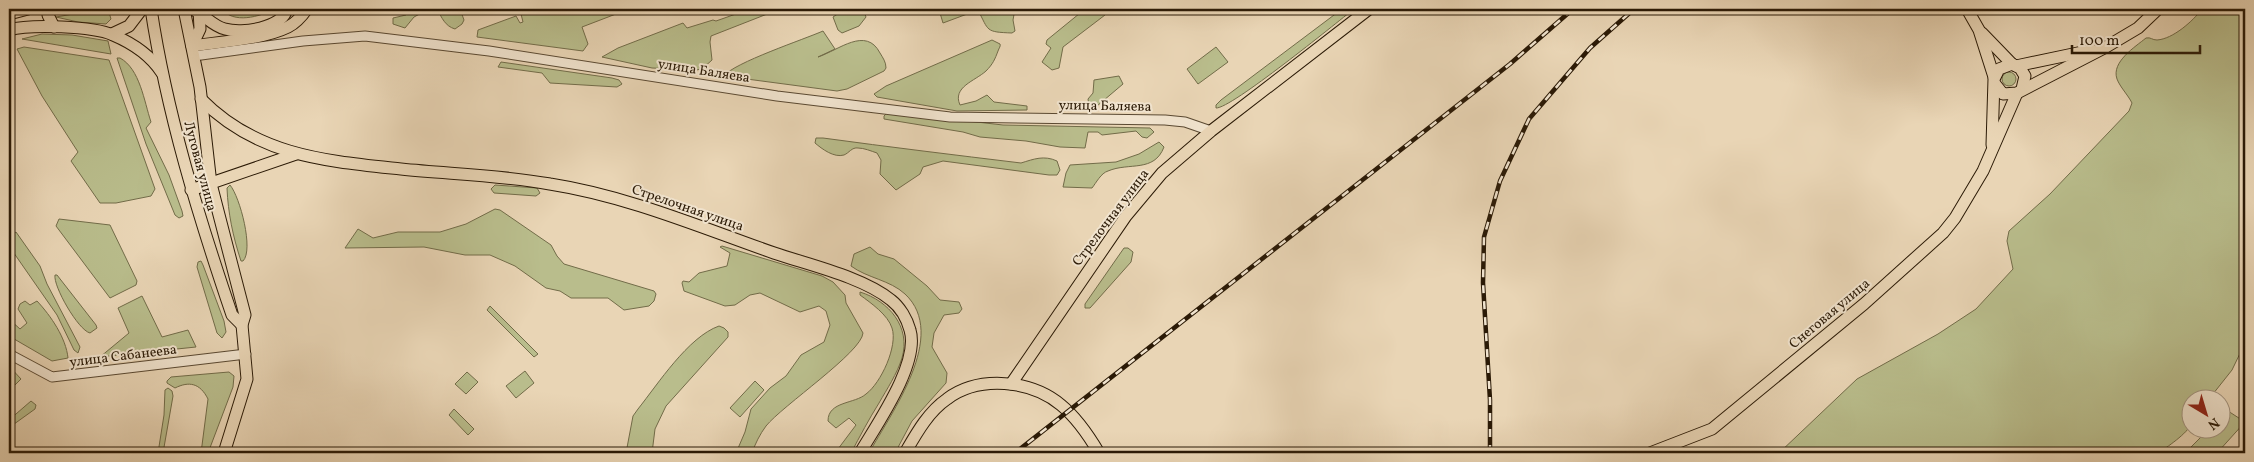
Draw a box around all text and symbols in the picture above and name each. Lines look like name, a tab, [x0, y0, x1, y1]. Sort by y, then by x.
scale bar	[2072, 22, 2199, 54]
text: 100 m	[2079, 31, 2119, 52]
street label: улица Баляева	[656, 55, 751, 88]
street label: улица Баляева	[1058, 96, 1152, 117]
street label: Луговая улица	[178, 119, 221, 214]
street label: Стрелочная улица	[1068, 165, 1154, 270]
street label: Стрелочная улица	[629, 180, 746, 236]
street label: Снеговая улица	[1785, 275, 1875, 354]
street label: улица Сабанеева	[68, 340, 178, 373]
north arrow	[2182, 390, 2232, 440]
text: N	[2203, 412, 2223, 434]

